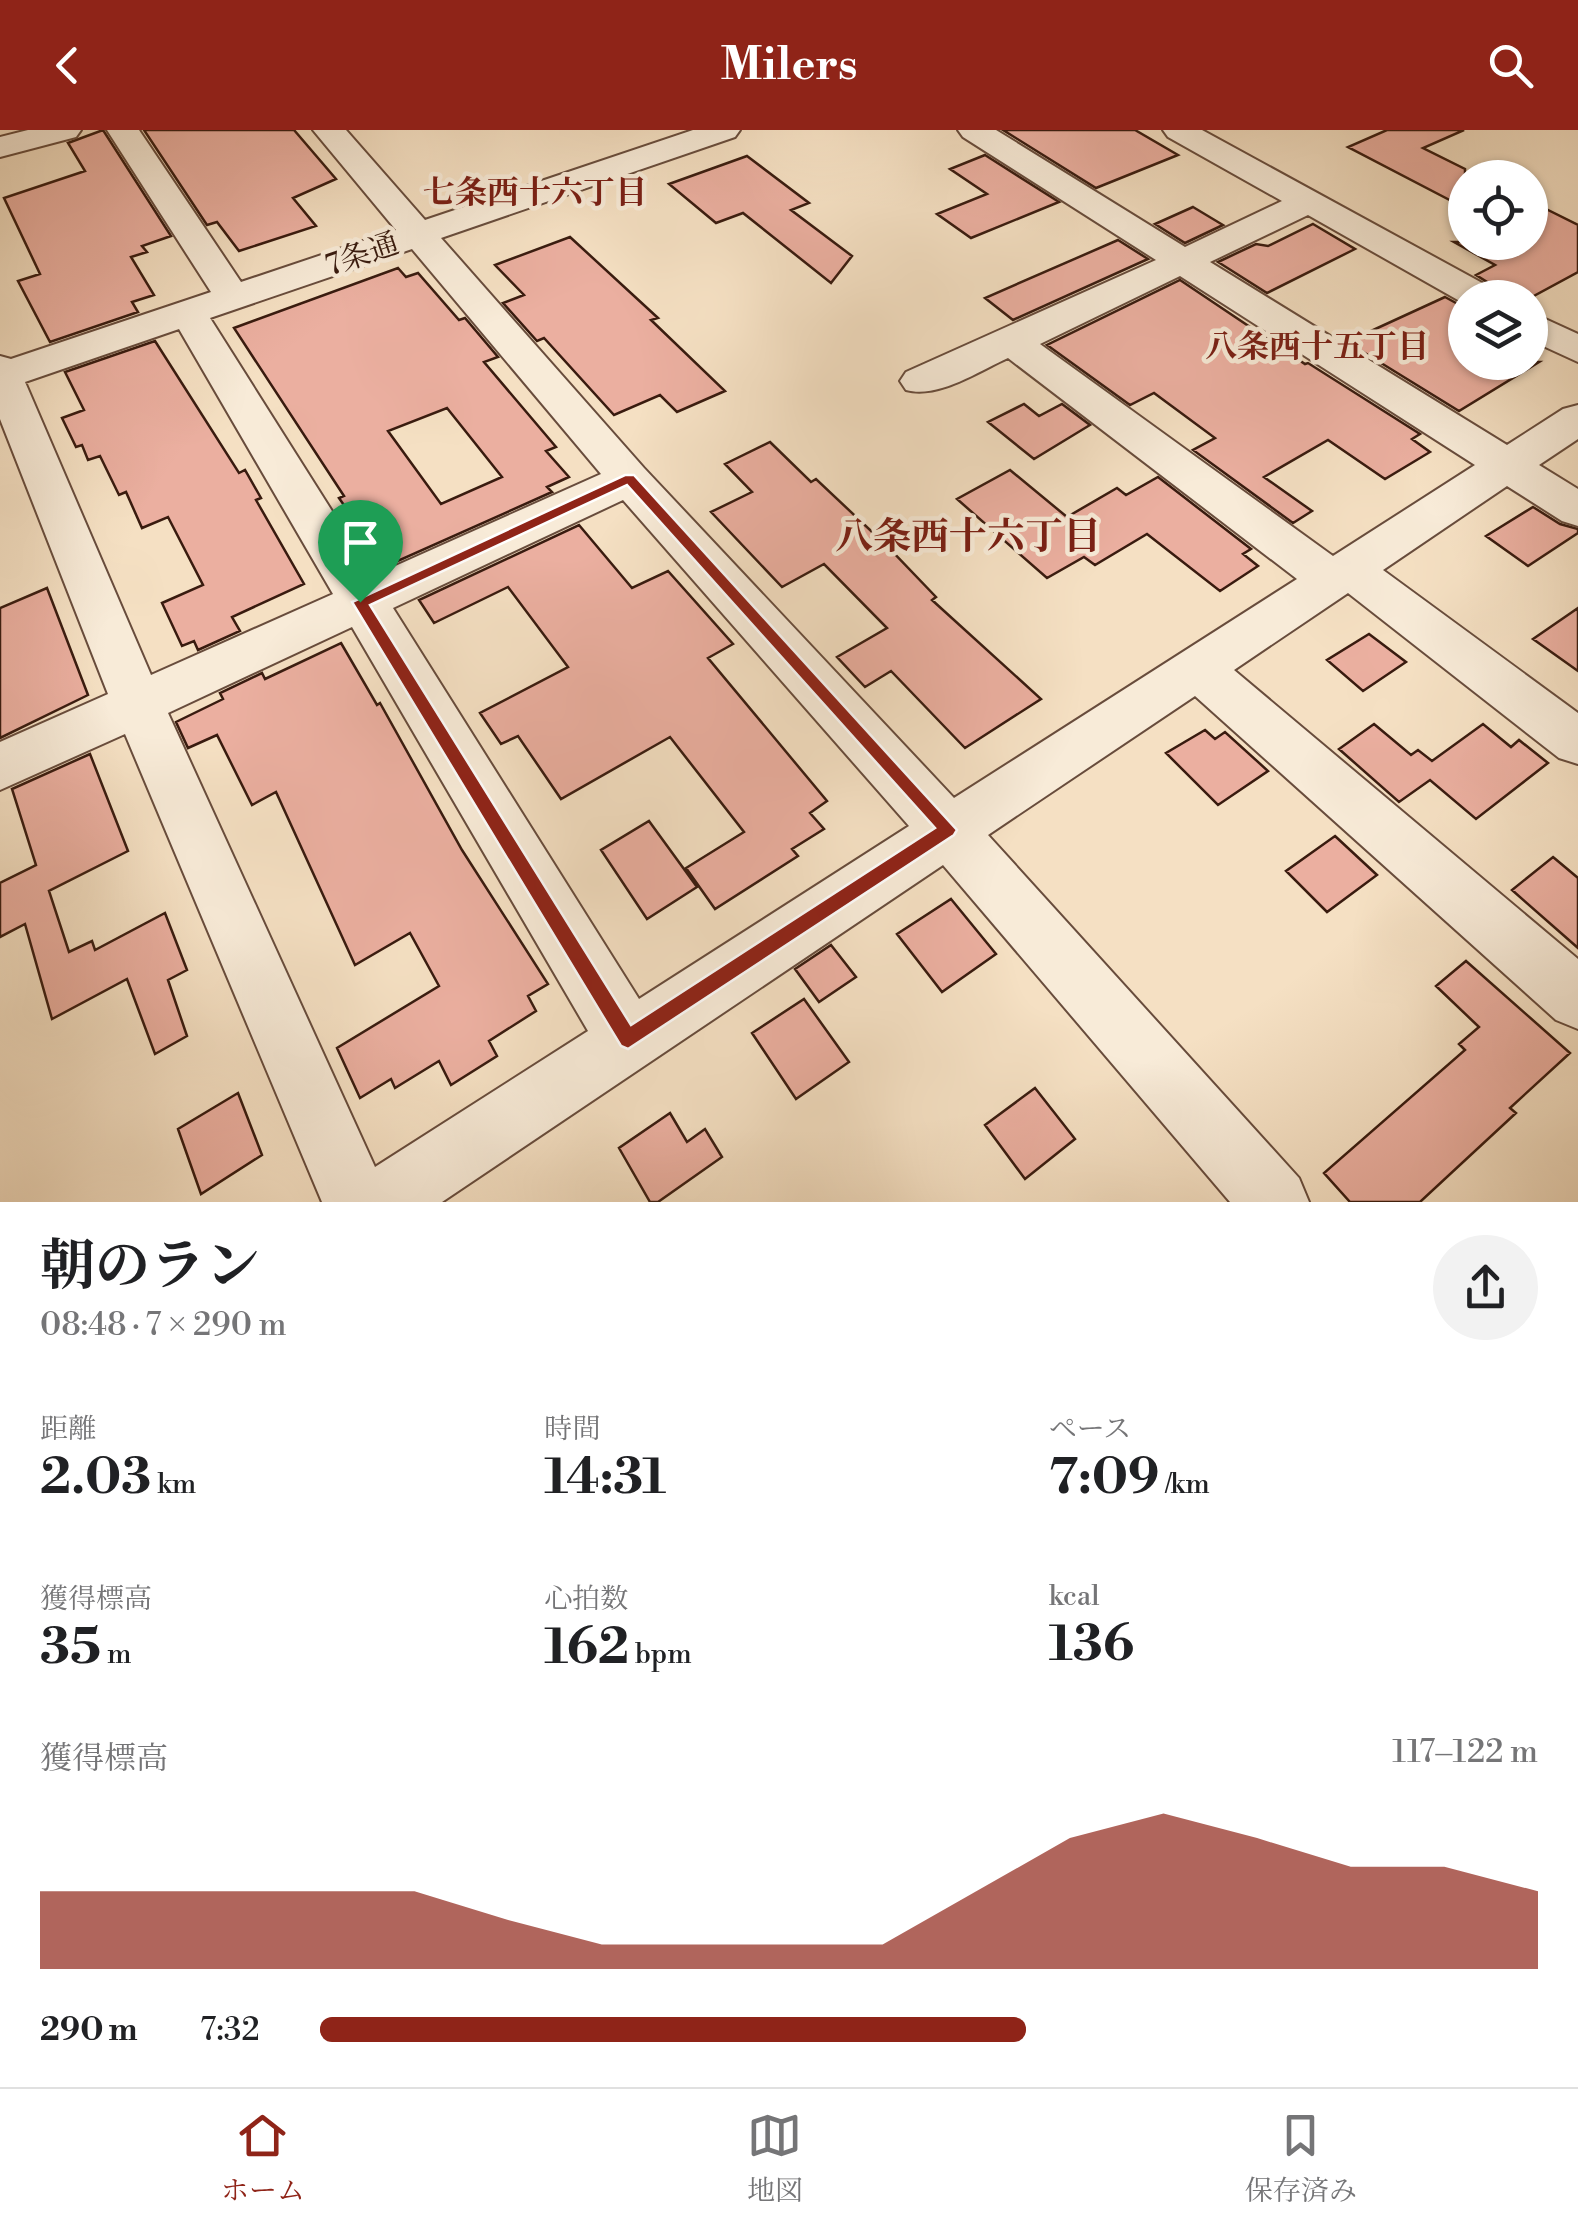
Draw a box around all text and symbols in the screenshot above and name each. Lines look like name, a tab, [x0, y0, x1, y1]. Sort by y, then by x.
text: Milers	[720, 37, 858, 94]
icon: back	[40, 38, 95, 93]
icon: search	[1483, 38, 1538, 93]
map controls	[1448, 160, 1548, 380]
button: locate	[1448, 160, 1548, 260]
district label: 七条西十六丁目	[423, 173, 647, 213]
street label: 7条通	[321, 225, 404, 285]
button: layers	[1448, 280, 1548, 380]
district label: 八条西十五丁目	[1205, 327, 1429, 367]
pin	[318, 500, 403, 603]
district label: 八条西十六丁目	[835, 514, 1101, 561]
icon: arrive	[333, 515, 388, 570]
text: 朝のラン	[40, 1233, 260, 1302]
button: share	[1433, 1235, 1538, 1340]
text: 08:48 · 7 × 290 m	[40, 1305, 287, 1345]
text: 距離	[40, 1412, 96, 1447]
text: 時間	[544, 1412, 600, 1447]
text: ペース	[1049, 1412, 1131, 1447]
text: 2.03	[40, 1447, 151, 1509]
text: 14:31	[544, 1447, 666, 1509]
text: 7:09	[1049, 1447, 1160, 1509]
text: km	[151, 1467, 196, 1502]
text: /km	[1160, 1467, 1210, 1502]
text: kcal	[1049, 1579, 1099, 1614]
text: 獲得標高	[40, 1582, 152, 1617]
text: 心拍数	[544, 1582, 628, 1617]
text: 136	[1049, 1614, 1134, 1676]
text: 35	[40, 1617, 101, 1679]
text: 162	[544, 1617, 629, 1679]
text: m	[101, 1637, 131, 1672]
text: bpm	[629, 1637, 692, 1672]
text: 117–122 m	[1392, 1732, 1538, 1772]
text: 獲得標高	[40, 1739, 168, 1779]
text: 290 m	[40, 2010, 138, 2050]
text: 7:32	[200, 2010, 260, 2050]
tab: ホーム	[221, 2108, 305, 2209]
tab: 地図	[747, 2108, 803, 2209]
tab: 保存済み	[1245, 2108, 1357, 2209]

